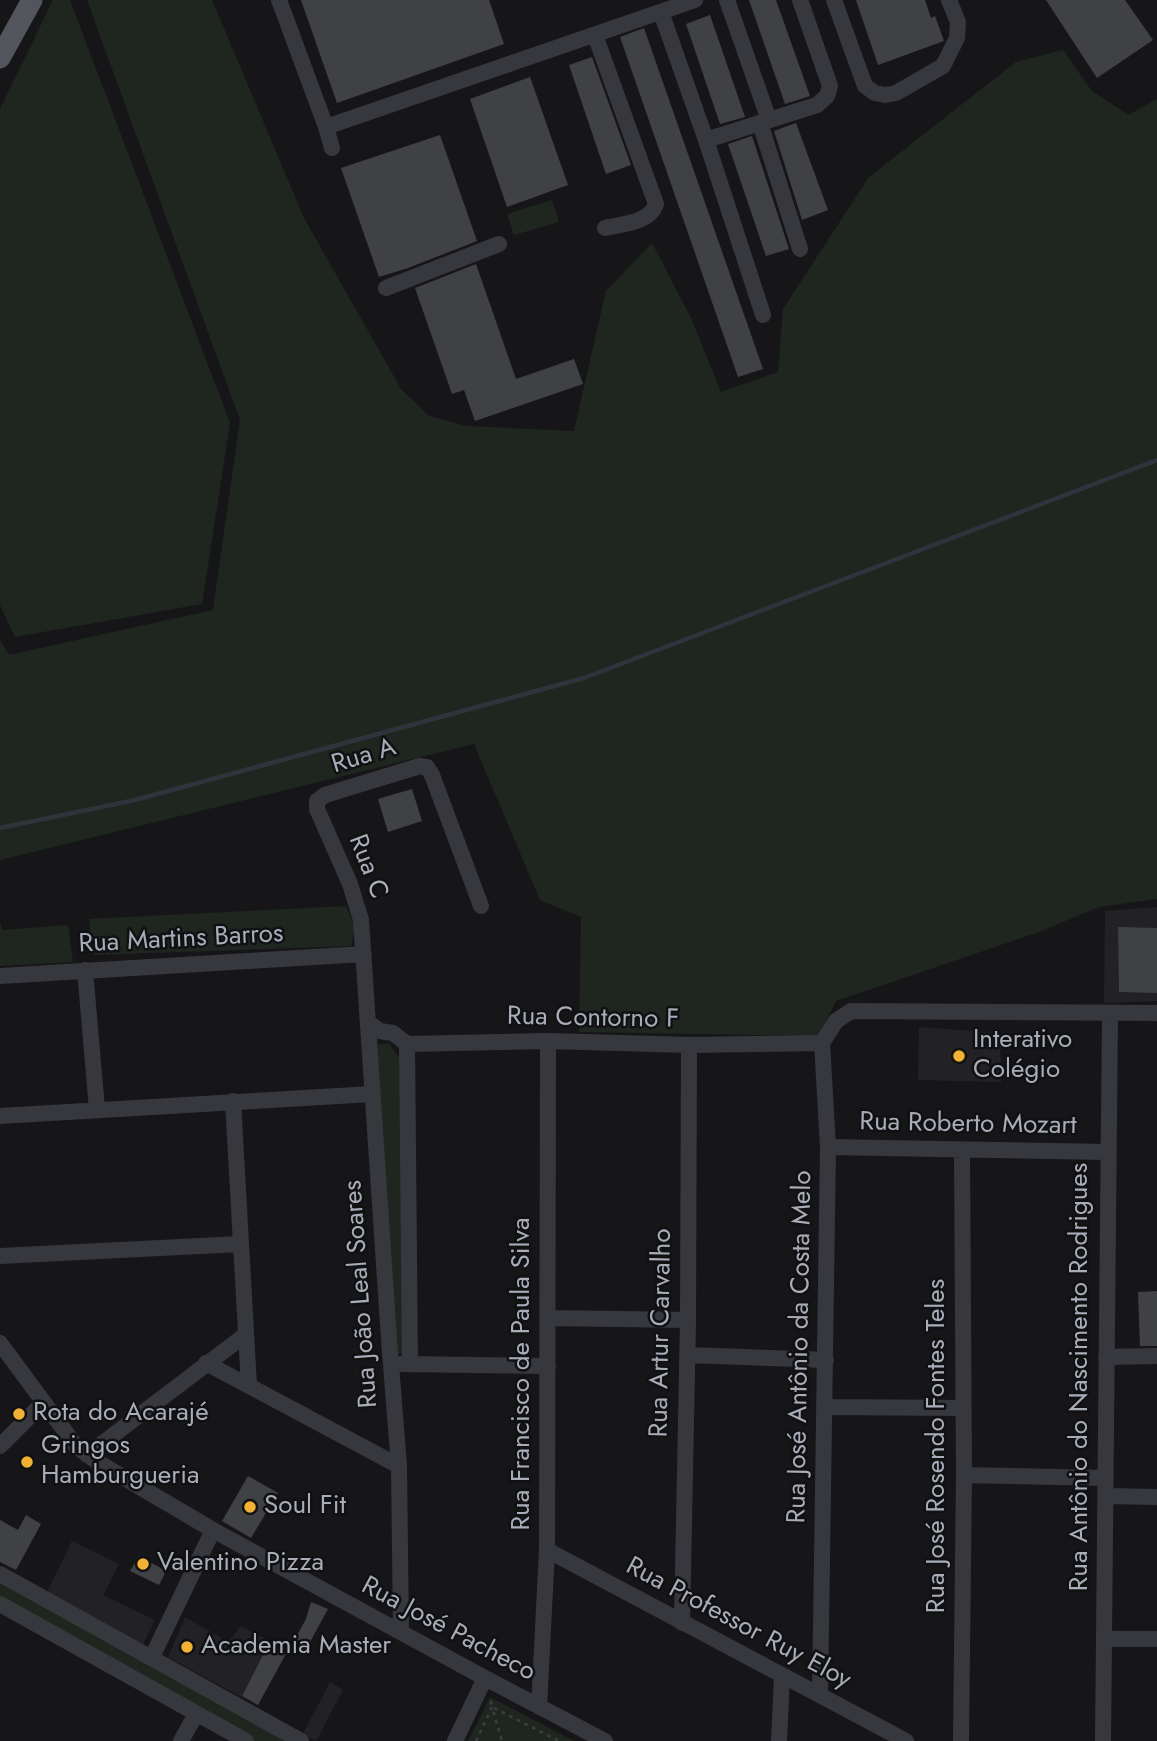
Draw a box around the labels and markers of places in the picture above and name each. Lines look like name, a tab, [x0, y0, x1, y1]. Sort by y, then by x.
place label: Interativo Colégio	[973, 1025, 1072, 1086]
marker: Interativo Colégio	[951, 1048, 967, 1064]
place label: Rota do Acarajé	[33, 1398, 209, 1430]
marker: Rota do Acarajé	[11, 1406, 27, 1422]
place label: Gringos Hamburgueria	[41, 1431, 199, 1492]
marker: Gringos Hamburgueria	[19, 1454, 35, 1470]
place label: Soul Fit	[264, 1491, 346, 1523]
marker: Soul Fit	[242, 1499, 258, 1515]
place label: Valentino Pizza	[157, 1548, 324, 1580]
marker: Valentino Pizza	[135, 1556, 151, 1572]
place label: Academia Master	[201, 1631, 391, 1663]
marker: Academia Master	[179, 1639, 195, 1655]

